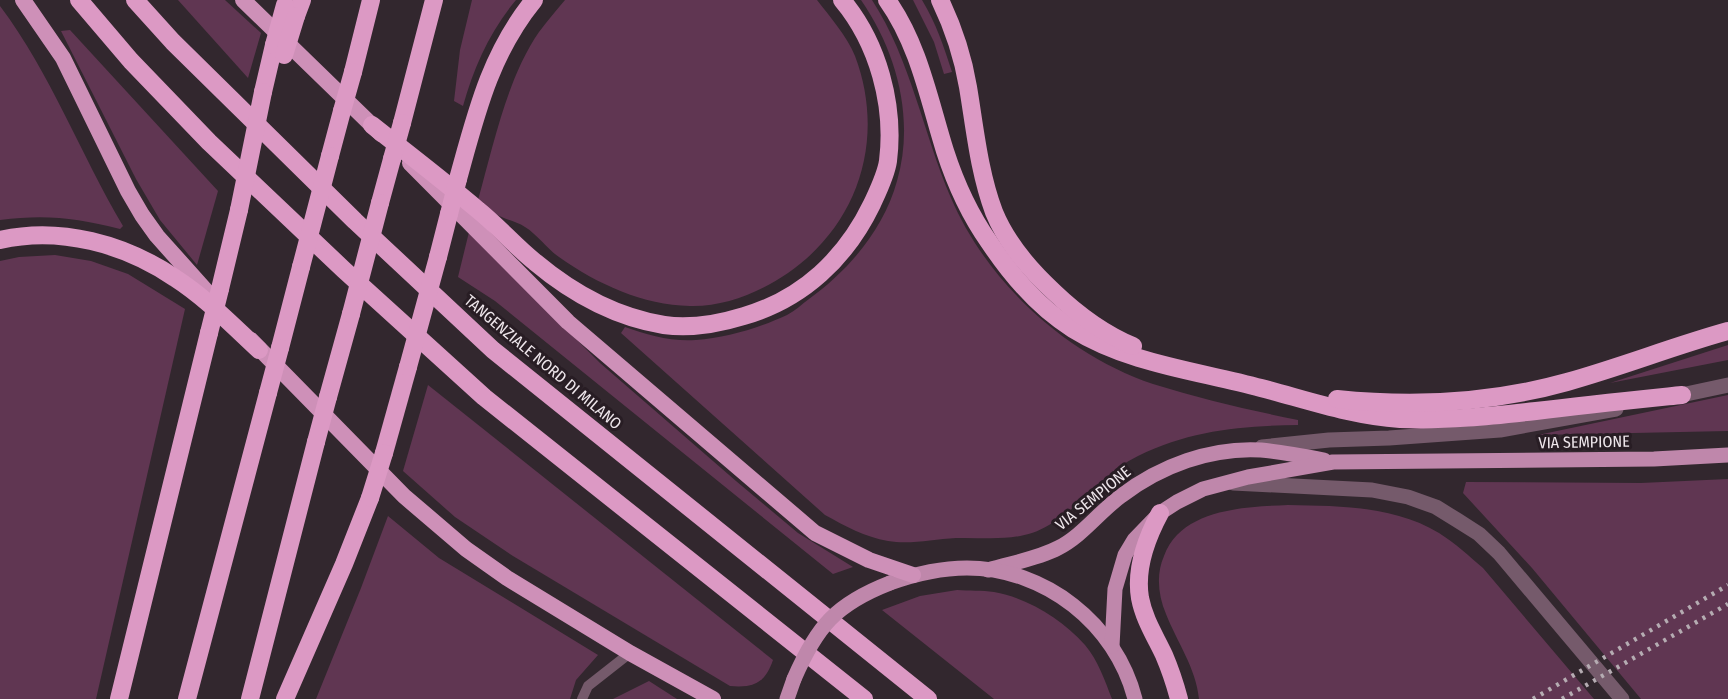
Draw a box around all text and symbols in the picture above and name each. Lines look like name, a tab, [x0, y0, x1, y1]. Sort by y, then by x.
street label: TANGENZIALE NORD DI MILANO	[461, 291, 625, 433]
street label: VIA SEMPIONE	[1538, 432, 1630, 452]
street label: VIA SEMPIONE	[1052, 462, 1134, 534]

